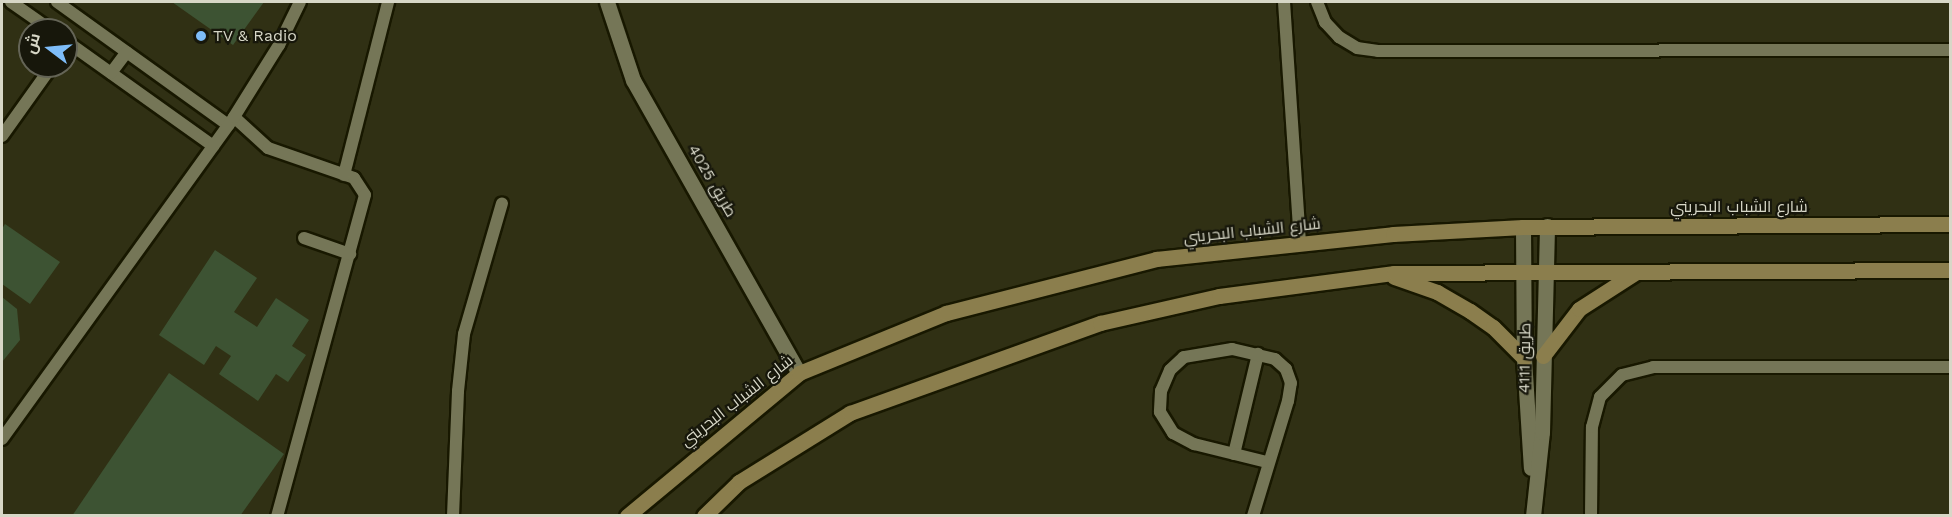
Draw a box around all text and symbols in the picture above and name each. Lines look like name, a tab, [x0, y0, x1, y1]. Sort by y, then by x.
north arrow	[18, 18, 78, 78]
place label: TV & Radio	[213, 26, 297, 46]
marker: TV & Radio	[194, 29, 208, 43]
text: ش	[20, 31, 44, 56]
street label: طريق 4025	[684, 141, 740, 221]
street label: شارع الشباب البحريني	[1670, 197, 1808, 217]
street label: شارع الشباب البحريني	[1183, 214, 1321, 248]
street label: طريق 4111	[1515, 323, 1535, 393]
street label: شارع الشباب البحريني	[677, 351, 797, 451]

